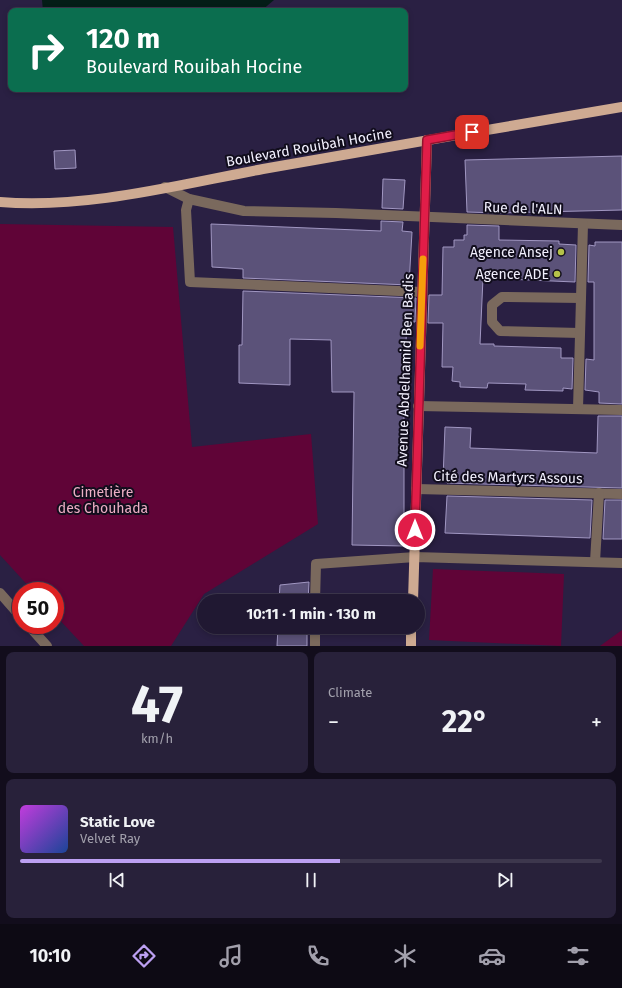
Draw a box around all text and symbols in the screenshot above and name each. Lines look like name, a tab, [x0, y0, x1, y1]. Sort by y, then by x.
text: 120 m	[86, 22, 160, 55]
icon: right	[20, 24, 72, 76]
text: Boulevard Rouibah Hocine	[86, 56, 302, 78]
pin	[455, 115, 489, 149]
icon: arrive	[461, 121, 483, 143]
street label: Boulevard Rouibah Hocine	[225, 125, 393, 170]
street label: Rue de l'ALN	[483, 199, 563, 218]
place label: Agence Ansej	[470, 244, 553, 261]
marker: Agence Ansej	[556, 247, 566, 257]
place label: Agence ADE	[476, 266, 549, 283]
marker: Agence ADE	[552, 269, 562, 279]
street label: Avenue Abdelhamid Ben Badis	[394, 273, 417, 467]
street label: Cité des Martyrs Assous	[433, 468, 583, 487]
park label: Cimetière des Chouhada	[58, 484, 148, 517]
position arrow	[394, 509, 436, 551]
speed limit sign: 50	[12, 582, 64, 634]
text: 10:11 · 1 min · 130 m	[246, 605, 376, 623]
text: 47	[131, 673, 183, 736]
text: Climate	[328, 685, 372, 700]
text: 22°	[442, 704, 488, 740]
text: −	[328, 709, 339, 736]
text: +	[591, 709, 602, 736]
text: km/h	[141, 731, 173, 746]
text: Static Love	[80, 813, 155, 831]
text: Velvet Ray	[80, 831, 140, 846]
icon: previous	[106, 869, 128, 891]
icon: pause	[300, 869, 322, 891]
icon: next	[494, 869, 516, 891]
icon: directions	[130, 942, 158, 970]
icon: music	[217, 942, 245, 970]
icon: phone	[304, 942, 332, 970]
icon: climate	[391, 942, 419, 970]
icon: car	[478, 942, 506, 970]
icon: filters	[564, 942, 592, 970]
text: 10:10	[29, 945, 71, 967]

